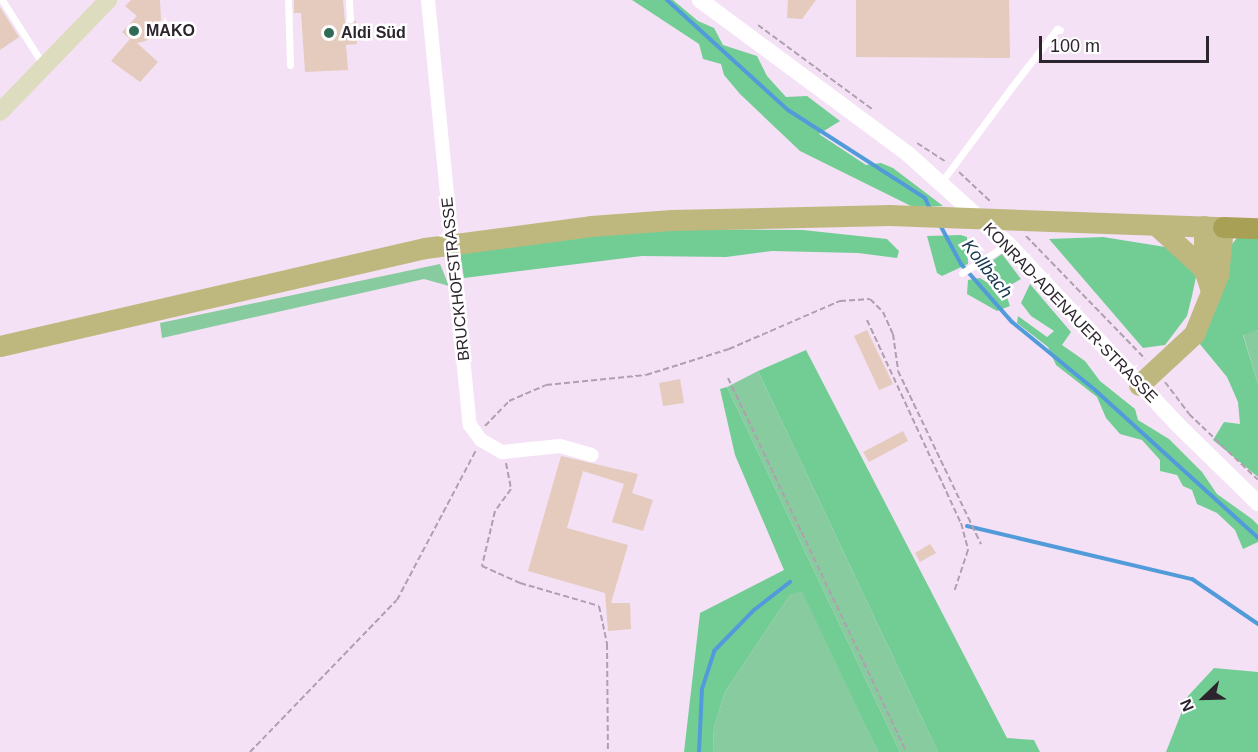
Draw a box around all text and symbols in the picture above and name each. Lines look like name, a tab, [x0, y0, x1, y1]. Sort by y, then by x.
place label: MAKO	[146, 21, 195, 41]
place label: Aldi Süd	[341, 23, 406, 43]
marker: MAKO	[127, 24, 141, 38]
scale bar	[1042, 24, 1212, 62]
marker: Aldi Süd	[322, 26, 336, 40]
text: 100 m	[1050, 36, 1100, 56]
street label: BRUCKHOFSTRASSE	[438, 196, 474, 362]
street label: KONRAD-ADENAUER-STRASSE	[979, 219, 1161, 407]
water label: Kollbach	[957, 235, 1017, 303]
north arrow	[1174, 668, 1234, 728]
text: N	[1177, 697, 1197, 714]

